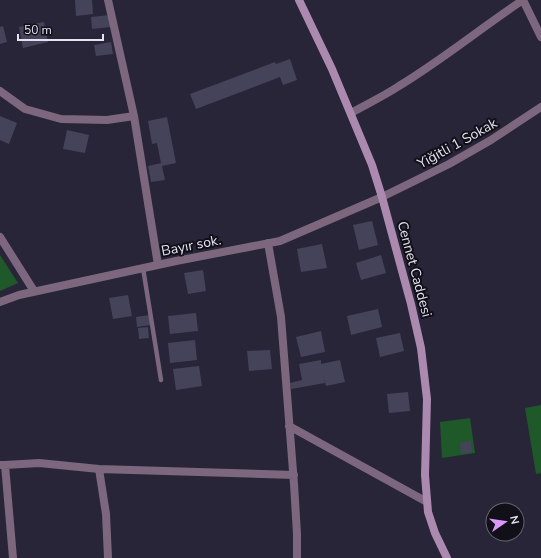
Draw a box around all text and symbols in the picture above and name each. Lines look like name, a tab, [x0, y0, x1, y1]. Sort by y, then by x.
scale bar	[18, 16, 103, 42]
text: 50 m	[24, 22, 52, 38]
street label: Yiğitli 1 Sokak	[413, 113, 501, 174]
street label: Cennet Caddesi	[393, 219, 436, 319]
street label: Bayır sok.	[159, 230, 223, 261]
north arrow	[485, 502, 525, 542]
text: N	[506, 514, 522, 526]

